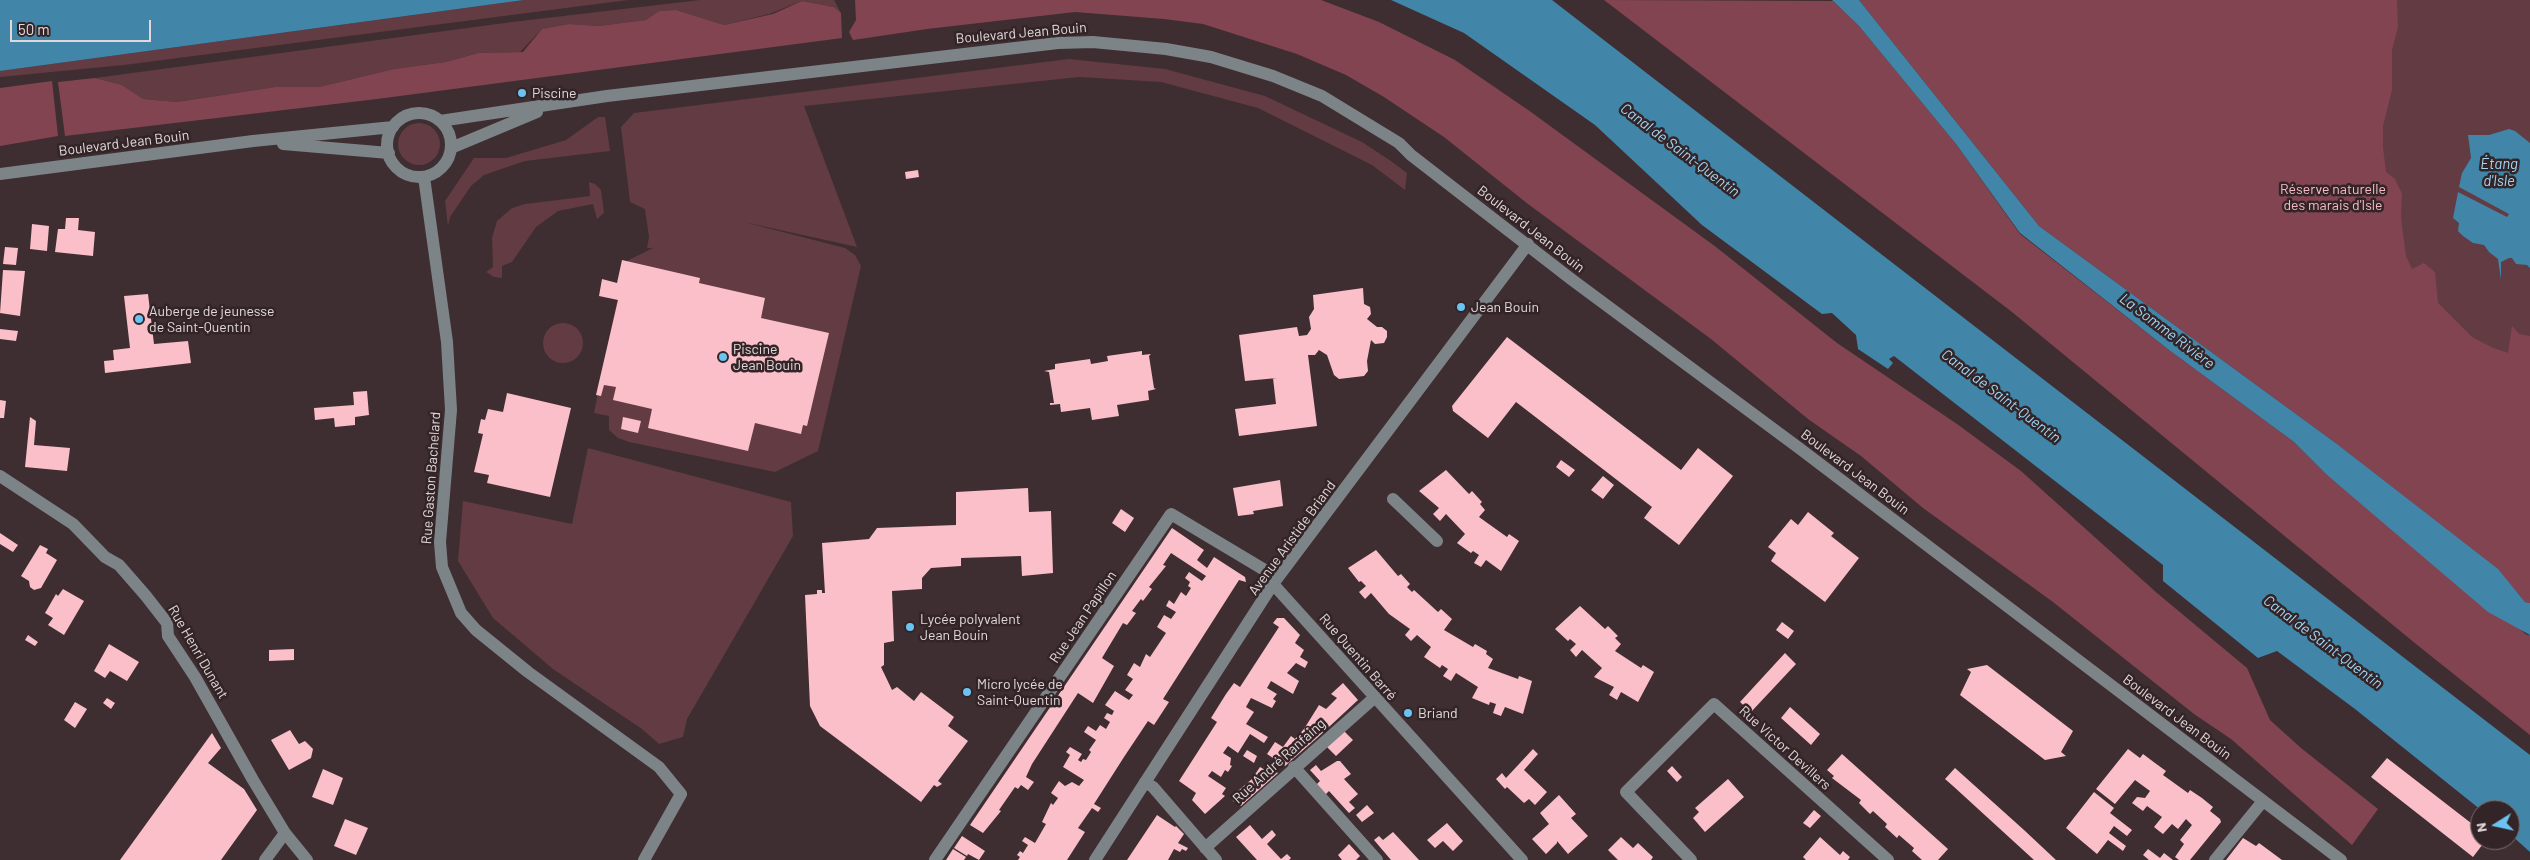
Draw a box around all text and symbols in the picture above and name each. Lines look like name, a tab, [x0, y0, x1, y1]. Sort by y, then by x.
scale bar	[12, 10, 154, 42]
street label: Boulevard Jean Bouin	[955, 19, 1087, 47]
text: 50 m	[18, 20, 50, 38]
place label: Piscine	[532, 85, 576, 101]
marker: Piscine	[516, 87, 528, 99]
water label: Canal de Saint-Quentin	[1617, 99, 1743, 201]
street label: Boulevard Jean Bouin	[58, 127, 190, 159]
water label: Étang d'Isle	[2480, 155, 2518, 190]
park label: Réserve naturelle des marais d'Isle	[2280, 181, 2386, 213]
street label: Boulevard Jean Bouin	[1474, 182, 1588, 276]
water label: La Somme Rivière	[2116, 289, 2218, 373]
place label: Jean Bouin	[1471, 299, 1539, 315]
marker: Jean Bouin	[1455, 301, 1467, 313]
place label: Auberge de jeunesse de Saint-Quentin	[149, 303, 274, 336]
marker: Auberge de jeunesse de Saint-Quentin	[133, 313, 145, 325]
place label: Piscine Jean Bouin	[733, 341, 801, 374]
water label: Canal de Saint-Quentin	[1938, 345, 2064, 447]
marker: Piscine Jean Bouin	[717, 351, 729, 363]
street label: Rue Gaston Bachelard	[418, 411, 444, 545]
street label: Boulevard Jean Bouin	[1797, 426, 1913, 518]
street label: Avenue Aristide Briand	[1245, 477, 1339, 599]
street label: Rue Jean Papillon	[1046, 568, 1120, 666]
water label: Canal de Saint-Quentin	[2260, 591, 2386, 693]
street label: Rue Henri Dunant	[164, 602, 232, 702]
street label: Rue Quentin Barré	[1316, 610, 1400, 704]
place label: Lycée polyvalent Jean Bouin	[920, 611, 1021, 644]
marker: Lycée polyvalent Jean Bouin	[904, 621, 916, 633]
street label: Boulevard Jean Bouin	[2119, 671, 2235, 763]
place label: Micro lycée de Saint-Quentin	[977, 676, 1063, 709]
marker: Micro lycée de Saint-Quentin	[961, 686, 973, 698]
street label: Rue Victor Devillers	[1736, 702, 1834, 794]
place label: Briand	[1418, 705, 1458, 721]
marker: Briand	[1402, 707, 1414, 719]
street label: Rue André Ranfaing	[1229, 715, 1329, 807]
north arrow	[2470, 800, 2520, 850]
text: N	[2472, 821, 2490, 834]

